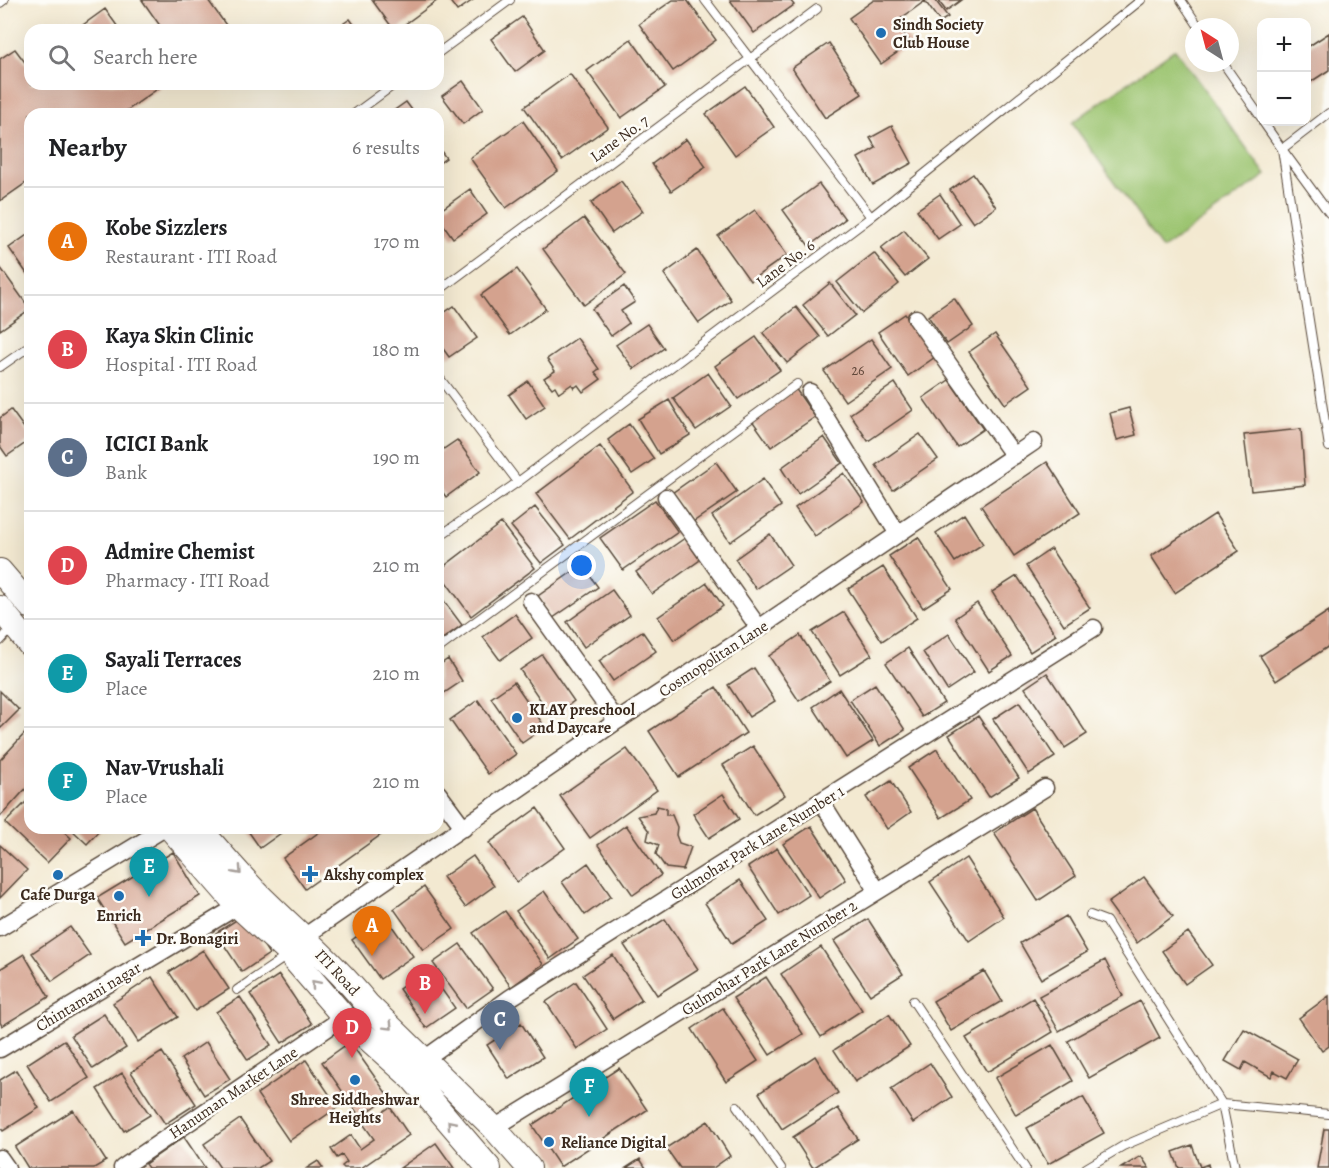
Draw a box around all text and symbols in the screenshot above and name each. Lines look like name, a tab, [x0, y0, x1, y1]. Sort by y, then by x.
place label: Sindh Society Club House	[893, 14, 984, 54]
north arrow	[1185, 18, 1239, 72]
map controls	[1257, 18, 1311, 126]
button: +	[1257, 18, 1311, 72]
search box	[24, 24, 444, 90]
marker: Sindh Society Club House	[874, 26, 888, 40]
icon: search	[45, 41, 78, 74]
text: Search here	[93, 42, 198, 72]
button: −	[1257, 72, 1311, 126]
street label: Lane No. 7	[586, 110, 654, 168]
text: Nearby	[48, 130, 127, 165]
text: 6 results	[352, 134, 420, 161]
text: Kobe Sizzlers	[105, 213, 228, 243]
text: A	[61, 228, 74, 255]
text: 170 m	[374, 228, 420, 255]
street label: Lane No. 6	[752, 234, 820, 293]
text: Restaurant · ITI Road	[105, 243, 277, 270]
text: Kaya Skin Clinic	[105, 321, 254, 351]
text: B	[61, 336, 74, 363]
text: 180 m	[372, 336, 420, 363]
text: Hospital · ITI Road	[105, 351, 257, 378]
house number: 26	[851, 361, 865, 380]
text: ICICI Bank	[105, 429, 208, 459]
text: C	[61, 444, 74, 471]
text: 190 m	[373, 444, 420, 471]
text: Bank	[105, 459, 147, 486]
text: Admire Chemist	[105, 537, 255, 567]
your location	[567, 551, 596, 580]
text: D	[61, 552, 74, 579]
text: 210 m	[372, 552, 420, 579]
text: Pharmacy · ITI Road	[105, 567, 269, 594]
street label: Cosmopolitan Lane	[655, 615, 773, 702]
text: Sayali Terraces	[105, 645, 242, 675]
text: E	[62, 660, 73, 687]
text: 210 m	[372, 660, 420, 687]
text: Place	[105, 675, 147, 702]
place label: KLAY preschool and Daycare	[529, 699, 636, 739]
marker: KLAY preschool and Daycare	[510, 711, 524, 725]
text: Nav-Vrushali	[105, 753, 224, 783]
text: F	[62, 768, 73, 795]
text: 210 m	[372, 768, 420, 795]
street label: Gulmohar Park Lane Number 1	[667, 780, 849, 905]
text: Place	[105, 783, 147, 810]
pin: E	[130, 848, 168, 897]
place label: Akshy complex	[323, 864, 424, 886]
one-way arrow	[231, 865, 242, 875]
marker: Akshy complex	[301, 865, 319, 883]
marker: Cafe Durga	[51, 868, 65, 882]
place label: Cafe Durga	[20, 884, 96, 906]
marker: Enrich	[112, 889, 126, 903]
street label: Gulmohar Park Lane Number 2	[678, 895, 862, 1021]
place label: Enrich	[97, 905, 142, 927]
pin: A	[352, 906, 392, 956]
place label: Dr. Bonagiri	[156, 928, 239, 950]
marker: Dr. Bonagiri	[134, 929, 152, 947]
street label: ITI Road	[310, 945, 365, 1001]
street label: Chintamani nagar	[32, 957, 145, 1037]
pin: B	[406, 964, 444, 1014]
one-way arrow	[312, 980, 323, 991]
pin: C	[480, 1000, 520, 1050]
pin: D	[332, 1008, 372, 1058]
one-way arrow	[381, 1018, 392, 1029]
street label: Hanuman Market Lane	[165, 1041, 302, 1144]
pin: F	[570, 1068, 608, 1117]
marker: Shree Siddheshwar Heights	[348, 1073, 362, 1087]
place label: Shree Siddheshwar Heights	[291, 1089, 420, 1129]
one-way arrow	[447, 1120, 458, 1131]
place label: Reliance Digital	[561, 1132, 667, 1154]
marker: Reliance Digital	[542, 1135, 556, 1149]

